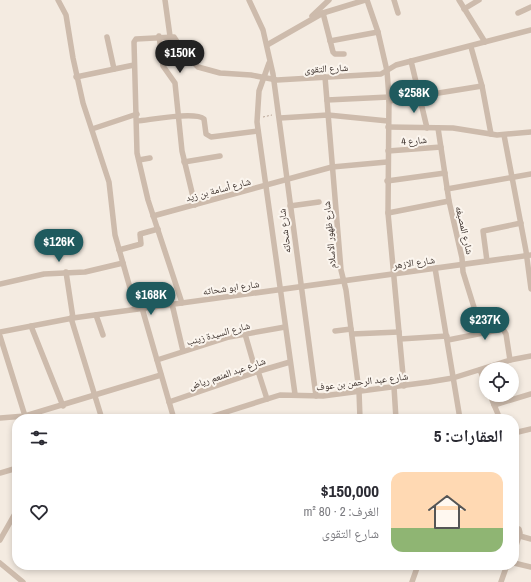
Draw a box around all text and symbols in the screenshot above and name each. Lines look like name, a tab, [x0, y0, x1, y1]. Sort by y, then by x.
pin: $150K	[152, 40, 208, 74]
text: $150K	[164, 44, 196, 61]
street label: شارع التقوى	[304, 61, 349, 76]
pin: $258K	[386, 80, 442, 114]
text: $258K	[398, 84, 430, 101]
street label: شارع 4	[401, 133, 428, 148]
street label: شارع أسامة بن زيد	[184, 174, 253, 204]
street label: شارع ظهور الاسلام	[320, 200, 340, 269]
street label: شارع المصبغه	[453, 205, 476, 256]
street label: شارع شحاته	[275, 207, 294, 254]
pin: $126K	[31, 229, 87, 263]
text: $126K	[43, 233, 75, 250]
street label: شارع الازهر	[391, 253, 436, 272]
street label: شارع ابو شحاته	[202, 277, 261, 298]
pin: $168K	[123, 282, 179, 316]
text: $168K	[135, 286, 167, 303]
pin: $237K	[457, 307, 513, 341]
text: $237K	[469, 311, 501, 328]
street label: شارع السيدة زينب	[185, 319, 252, 348]
street label: شارع عبد المنعم رياض	[187, 354, 268, 394]
map controls	[479, 362, 519, 402]
button: locate	[479, 362, 519, 402]
street label: شارع عبد الرحمن بن عوف	[315, 369, 409, 394]
text: العقارات: 5	[434, 424, 503, 447]
icon: filters	[28, 427, 50, 449]
text: $150,000	[321, 479, 379, 502]
icon: home	[423, 488, 471, 536]
icon: heart	[28, 501, 50, 523]
text: الغرف: 2 · 80 m²	[303, 503, 379, 520]
text: شارع التقوى	[322, 525, 379, 542]

